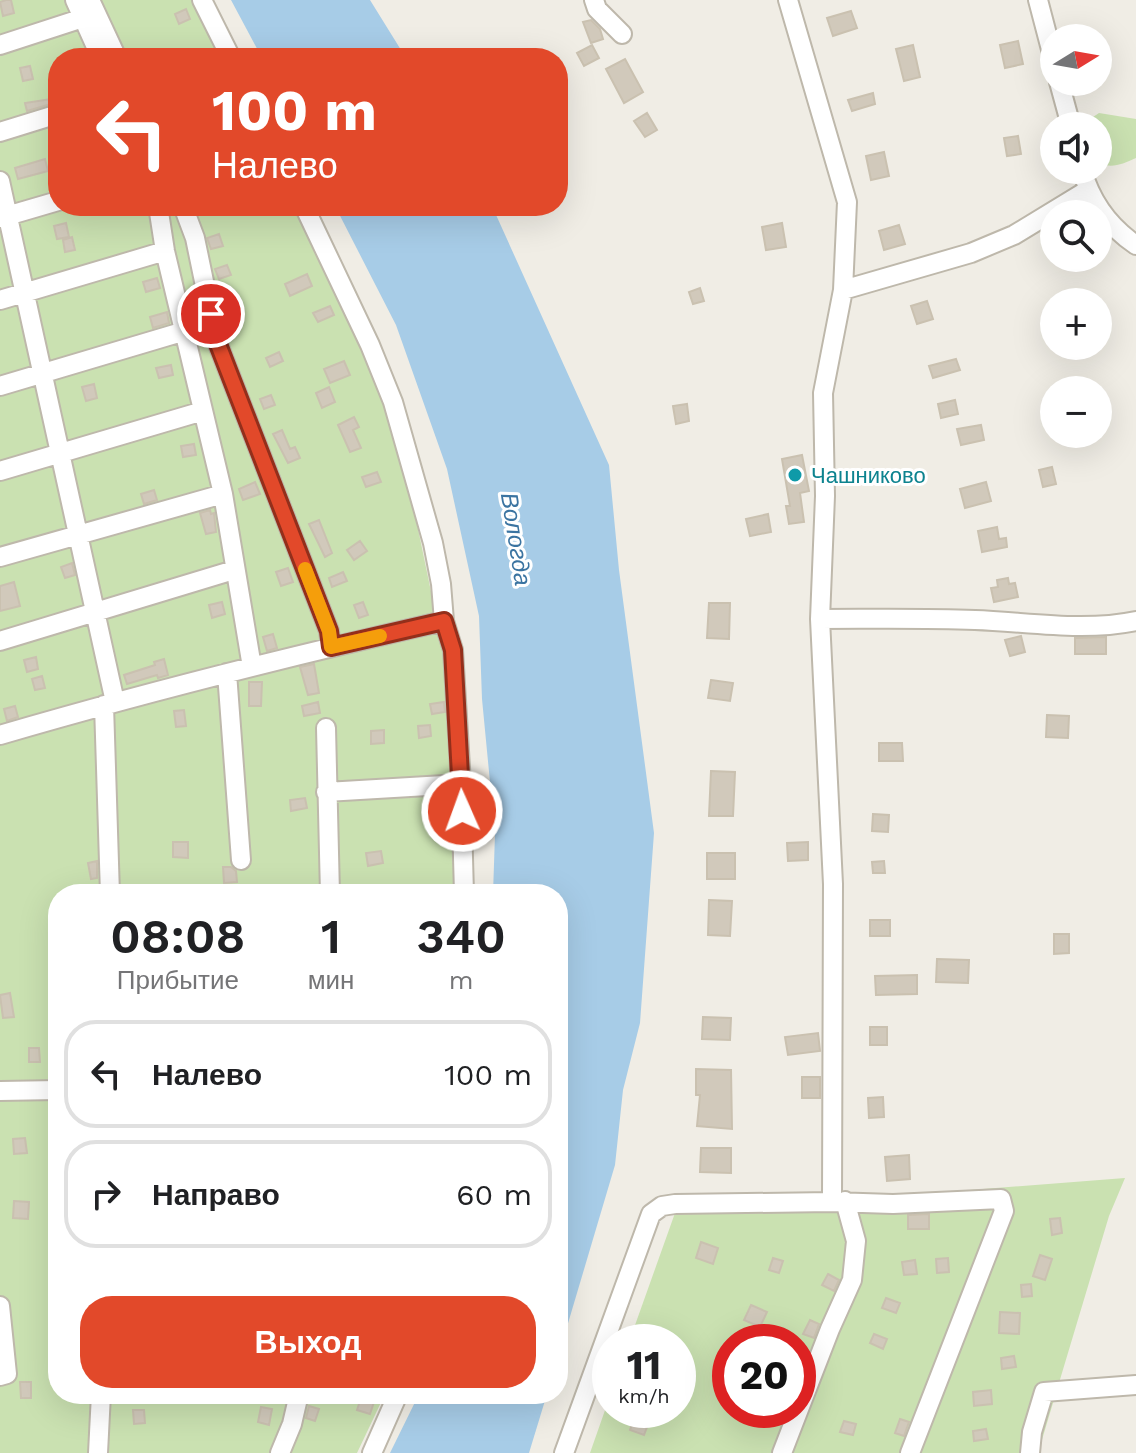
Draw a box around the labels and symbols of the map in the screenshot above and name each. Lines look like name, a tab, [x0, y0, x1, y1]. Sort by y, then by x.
north arrow	[1040, 24, 1112, 96]
pin	[177, 280, 245, 348]
place label: Чашниково	[811, 463, 926, 488]
marker: Чашниково	[786, 466, 804, 484]
water label: Вологда	[495, 490, 537, 588]
position arrow	[420, 769, 504, 853]
speed limit sign: 20	[712, 1324, 816, 1428]

